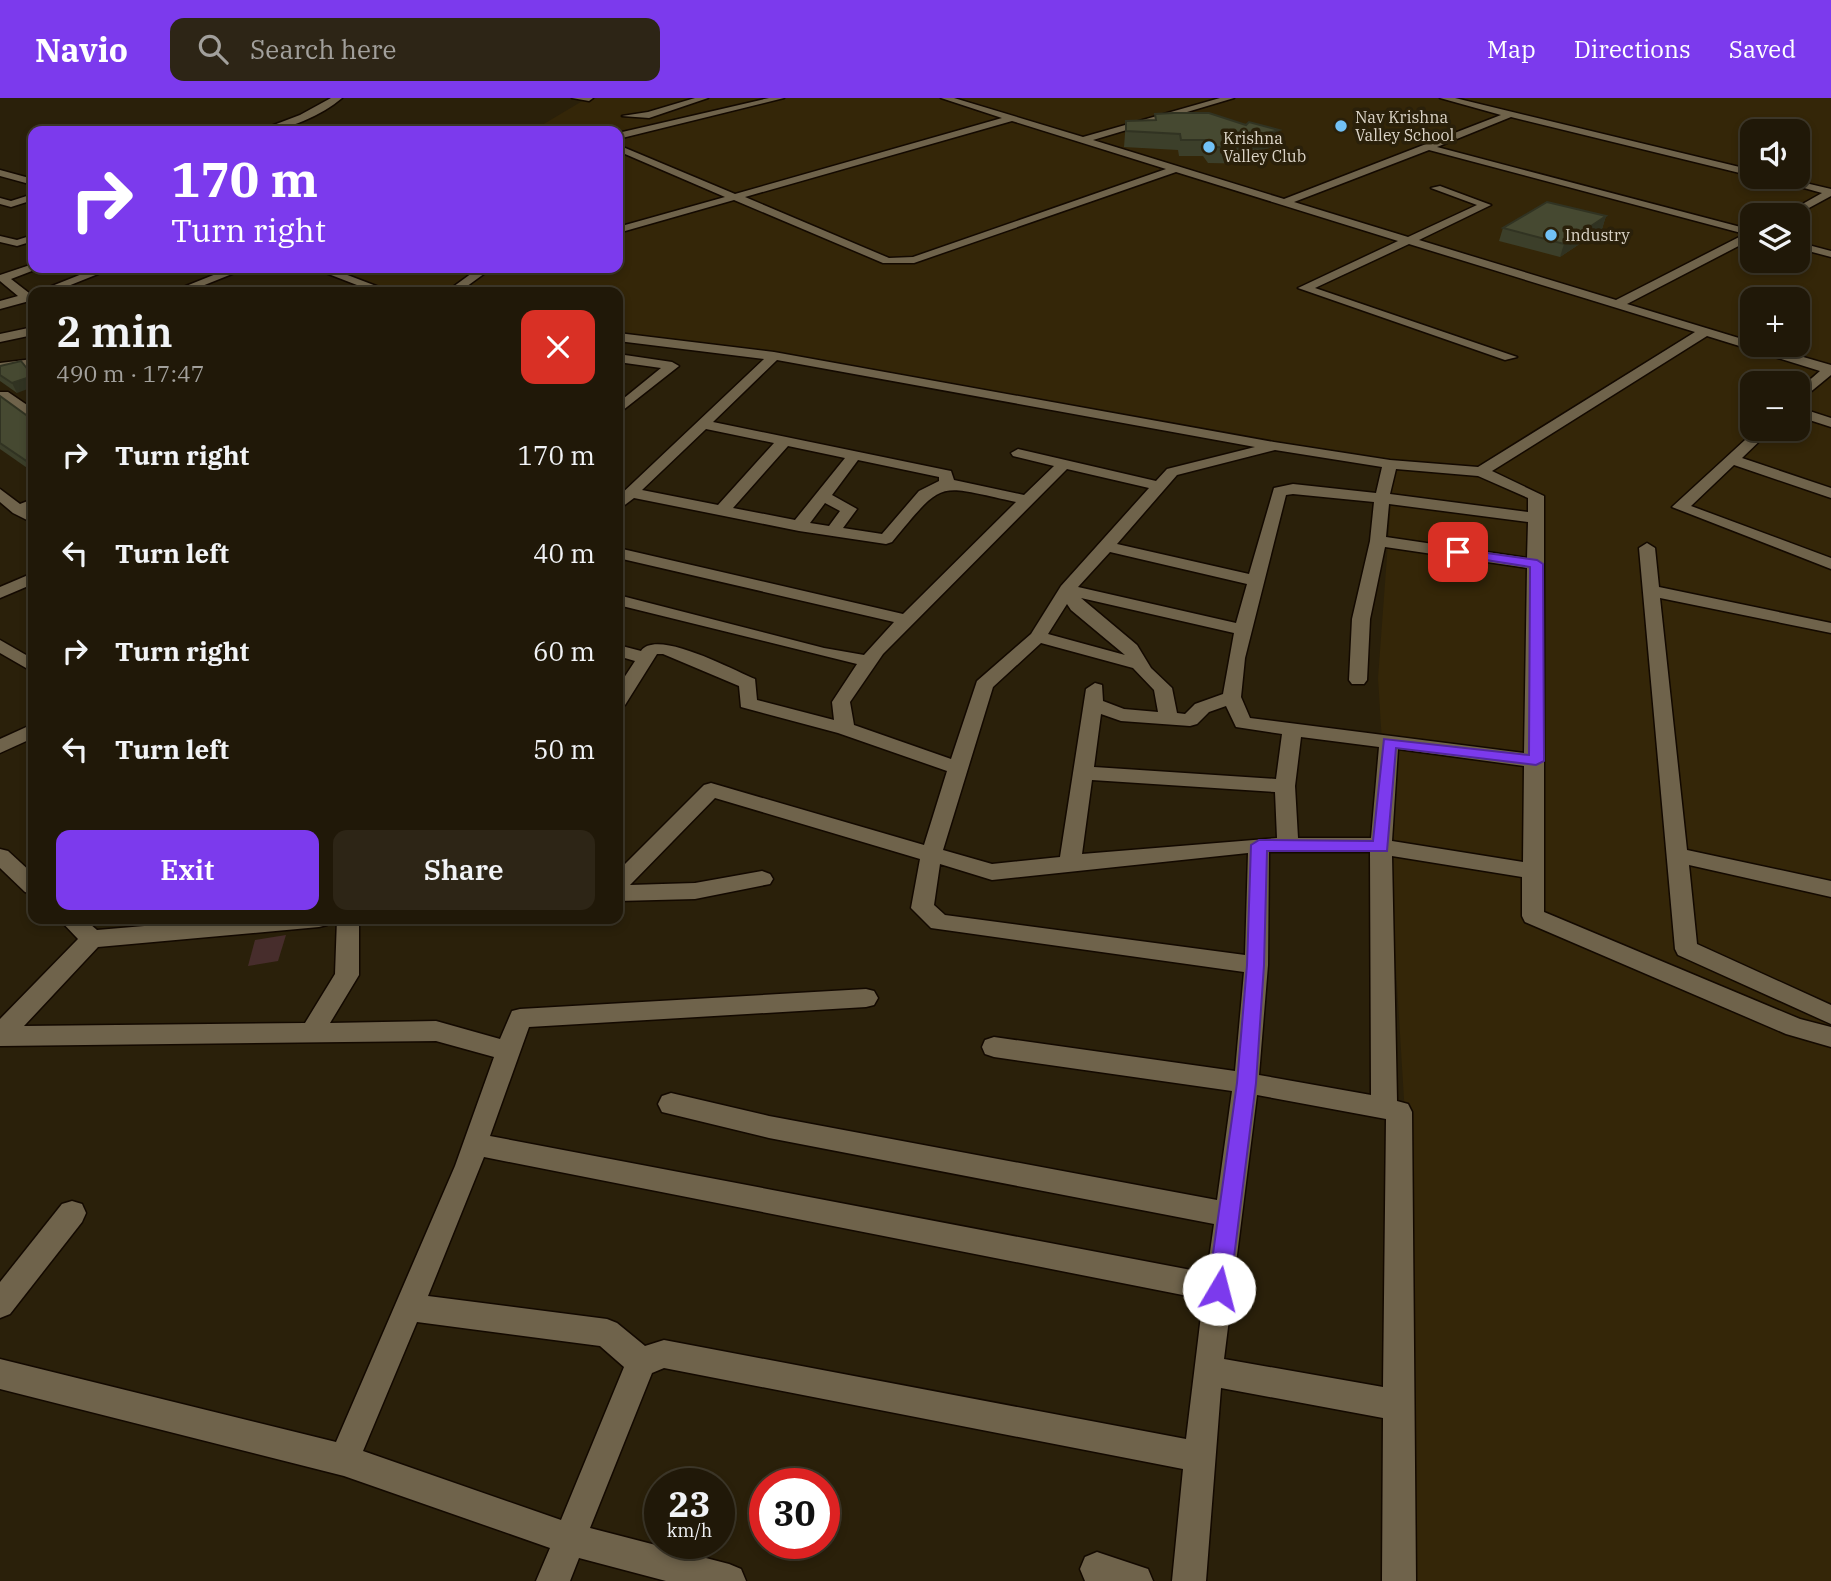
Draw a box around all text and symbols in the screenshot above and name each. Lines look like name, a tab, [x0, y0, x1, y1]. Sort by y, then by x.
search box	[170, 18, 660, 81]
text: Navio	[35, 28, 128, 71]
icon: search	[194, 30, 232, 68]
text: Search here	[250, 32, 396, 66]
text: Map	[1487, 33, 1536, 65]
text: Directions	[1574, 33, 1691, 65]
text: Saved	[1729, 33, 1796, 65]
place label: Nav Krishna Valley School	[1355, 107, 1455, 145]
marker: Nav Krishna Valley School	[1333, 118, 1349, 134]
map controls	[1740, 119, 1810, 441]
button: sound	[1740, 119, 1810, 189]
place label: Krishna Valley Club	[1223, 128, 1306, 166]
marker: Krishna Valley Club	[1201, 139, 1217, 155]
text: 170 m	[171, 147, 318, 210]
icon: right	[56, 154, 147, 245]
button: layers	[1740, 203, 1810, 273]
text: Turn right	[171, 209, 326, 251]
place label: Industry	[1565, 225, 1630, 245]
marker: Industry	[1543, 227, 1559, 243]
button: +	[1740, 287, 1810, 357]
text: 2 min	[56, 304, 173, 359]
button: close	[521, 310, 595, 384]
text: 490 m · 17:47	[56, 358, 205, 388]
button: −	[1740, 371, 1810, 441]
icon: right	[56, 436, 94, 474]
text: Turn right	[115, 438, 249, 472]
text: 170 m	[517, 438, 595, 472]
pin	[1428, 522, 1488, 582]
icon: arrive	[1439, 533, 1477, 571]
icon: left	[56, 534, 94, 572]
text: Turn left	[115, 536, 229, 570]
text: 40 m	[533, 536, 595, 570]
icon: right	[56, 632, 94, 670]
text: Turn right	[115, 634, 249, 668]
text: 60 m	[533, 634, 595, 668]
icon: left	[56, 730, 94, 768]
text: Turn left	[115, 732, 229, 766]
text: 50 m	[533, 732, 595, 766]
button: Exit	[56, 830, 319, 910]
button: Share	[333, 830, 595, 910]
position arrow	[1182, 1252, 1256, 1326]
speed limit sign: 30	[749, 1468, 840, 1559]
text: 23	[668, 1481, 711, 1527]
text: km/h	[667, 1519, 712, 1542]

